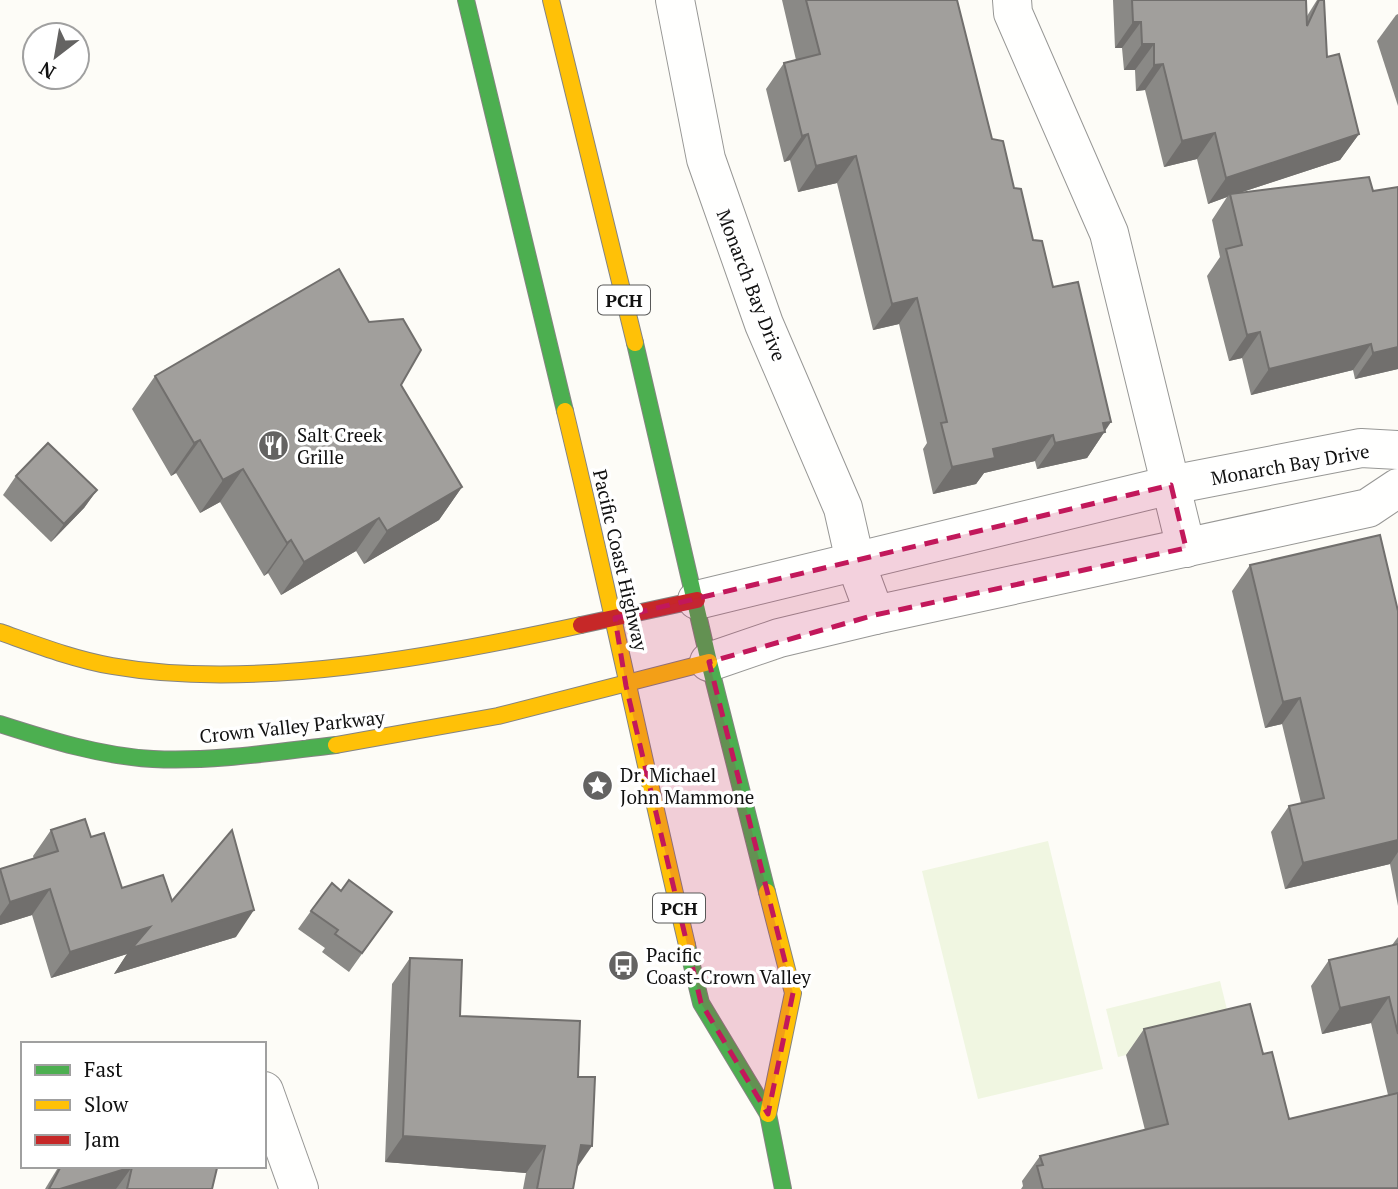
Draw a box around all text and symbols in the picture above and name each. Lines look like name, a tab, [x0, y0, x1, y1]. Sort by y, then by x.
north arrow	[21, 21, 91, 91]
text: N	[34, 56, 60, 85]
street label: Monarch Bay Drive	[712, 206, 792, 364]
road number: PCH	[598, 286, 650, 314]
place label: Salt Creek Grille	[297, 422, 383, 469]
restaurant icon: Salt Creek Grille	[257, 428, 291, 462]
street label: Monarch Bay Drive	[1209, 438, 1371, 490]
street label: Pacific Coast Highway	[588, 467, 654, 654]
street label: Crown Valley Parkway	[198, 704, 386, 748]
place label: Dr. Michael John Mammone	[620, 762, 754, 809]
place icon: Dr. Michael John Mammone	[580, 768, 614, 802]
road number: PCH	[653, 894, 705, 923]
place label: Pacific Coast-Crown Valley	[646, 942, 811, 989]
bus stop icon: Pacific Coast-Crown Valley	[606, 948, 640, 982]
legend	[21, 1042, 266, 1168]
text: Fast	[84, 1055, 123, 1083]
text: Slow	[84, 1090, 129, 1118]
text: Jam	[84, 1125, 120, 1153]

